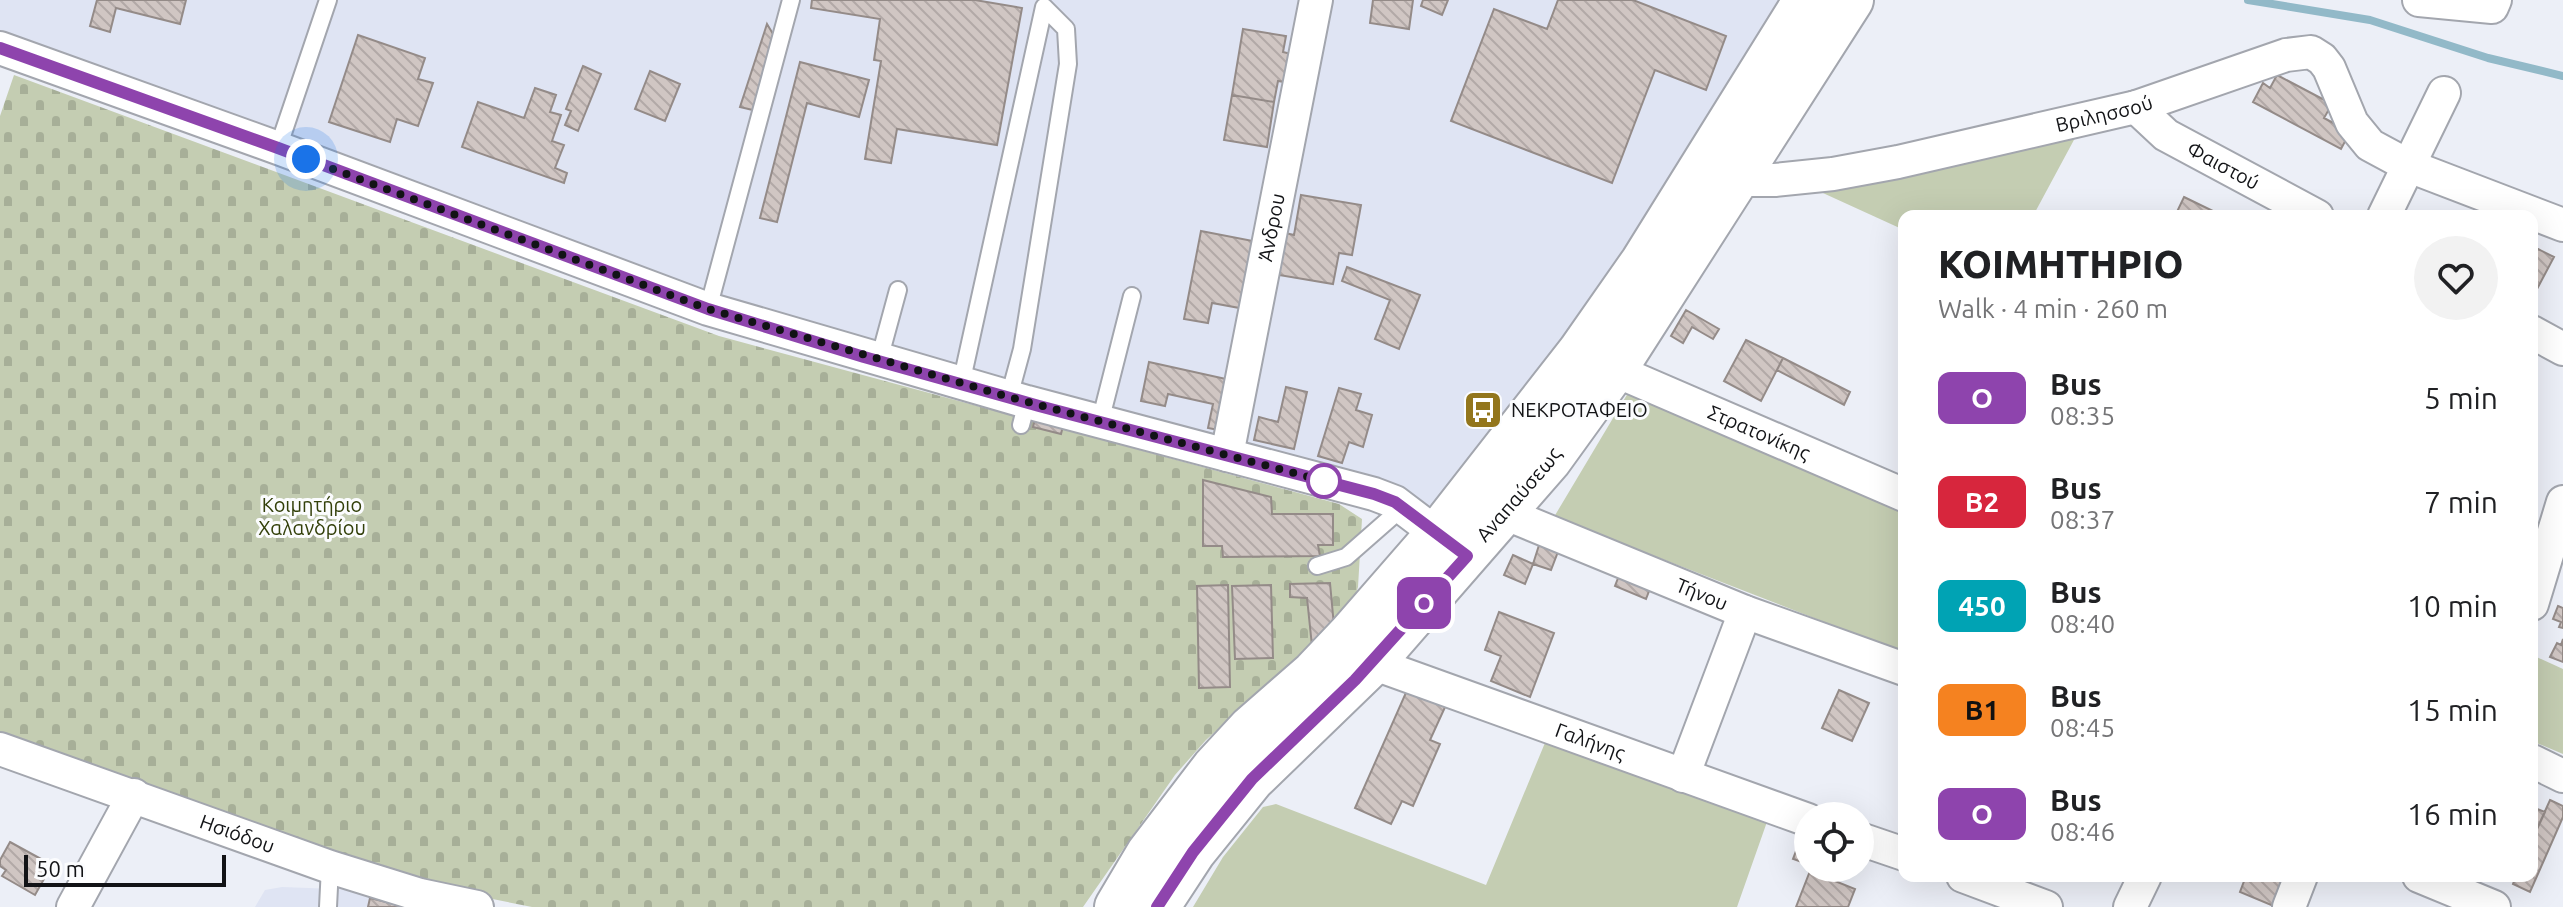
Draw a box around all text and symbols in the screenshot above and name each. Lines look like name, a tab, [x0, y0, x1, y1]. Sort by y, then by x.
street label: Βριλησσού	[2053, 90, 2156, 136]
street label: Φαιστού	[2183, 137, 2264, 194]
your location	[286, 139, 326, 179]
street label: Άνδρου	[1253, 191, 1289, 263]
button: heart	[2414, 236, 2498, 320]
text: ΚΟΙΜΗΤΗΡΙΟ	[1938, 243, 2184, 285]
text: Walk · 4 min · 260 m	[1938, 294, 2168, 323]
text: Bus	[2050, 367, 2102, 401]
text: 5 min	[2424, 381, 2498, 415]
text: Ο	[1971, 382, 1993, 413]
bus stop icon: ΝΕΚΡΟΤΑΦΕΙΟ	[1462, 389, 1504, 431]
place label: ΝΕΚΡΟΤΑΦΕΙΟ	[1511, 398, 1648, 421]
street label: Στρατονίκης	[1705, 400, 1814, 464]
text: 08:35	[2050, 401, 2115, 430]
street label: Αναπαύσεως	[1471, 443, 1565, 546]
unlabelled marker	[1307, 464, 1341, 498]
text: Bus	[2050, 471, 2102, 505]
text: 7 min	[2424, 485, 2498, 519]
text: Β2	[1965, 486, 1999, 517]
park label: Κοιμητήριο Χαλανδρίου	[258, 493, 366, 539]
text: 08:37	[2050, 505, 2115, 534]
street label: Τήνου	[1673, 573, 1731, 615]
text: Bus	[2050, 575, 2102, 609]
line badge: Ο	[1398, 577, 1450, 629]
text: Ο	[1413, 587, 1435, 618]
text: 10 min	[2407, 589, 2498, 623]
text: 450	[1958, 590, 2006, 621]
text: 08:40	[2050, 609, 2115, 638]
text: Bus	[2050, 679, 2102, 713]
text: 15 min	[2407, 693, 2498, 727]
text: Β1	[1965, 694, 1999, 725]
text: 08:45	[2050, 713, 2115, 742]
street label: Γαλήνης	[1552, 718, 1629, 764]
text: Bus	[2050, 783, 2102, 817]
text: 16 min	[2407, 797, 2498, 831]
text: Ο	[1971, 798, 1993, 829]
map controls	[1794, 802, 1874, 882]
button: locate	[1794, 802, 1874, 882]
street label: Ησιόδου	[197, 809, 278, 857]
text: 08:46	[2050, 817, 2115, 846]
scale bar	[24, 851, 226, 887]
text: 50 m	[36, 856, 85, 881]

